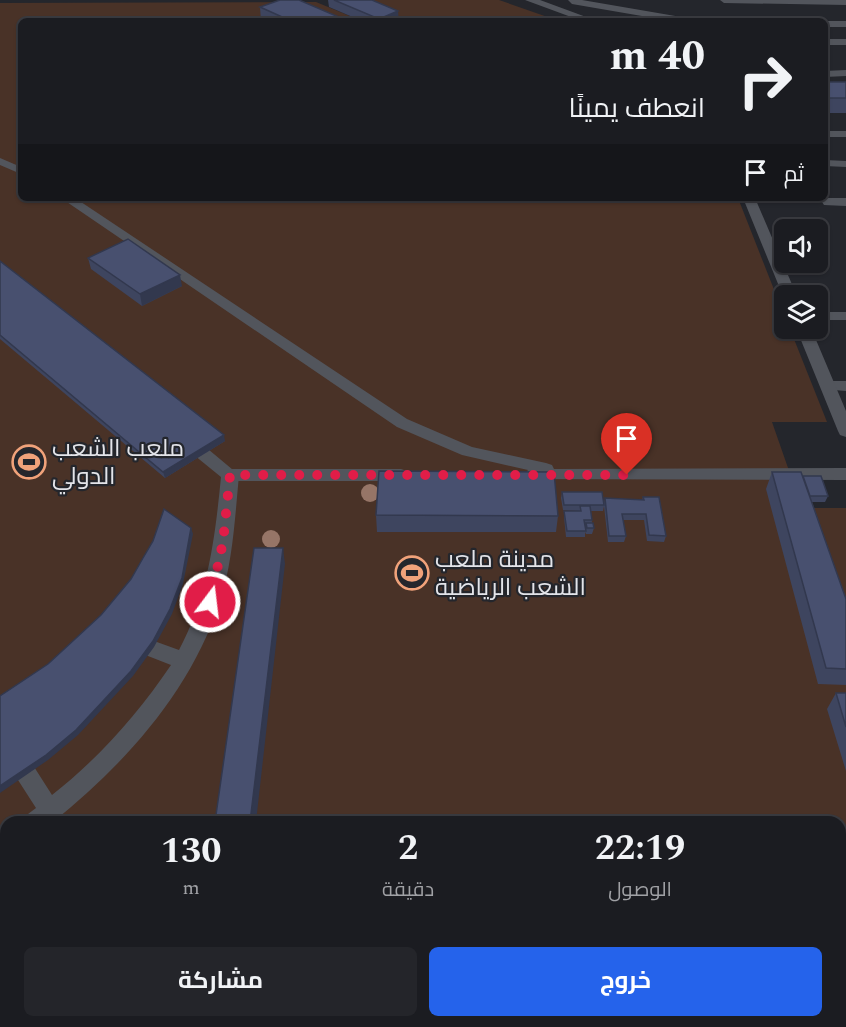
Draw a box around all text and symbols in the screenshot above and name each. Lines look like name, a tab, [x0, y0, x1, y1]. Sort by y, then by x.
text: 40 m	[610, 25, 705, 88]
icon: right	[726, 42, 804, 120]
text: انعطف يمينًا	[569, 88, 705, 130]
icon: arrive	[739, 156, 772, 189]
text: ثم	[784, 158, 804, 191]
map controls	[774, 219, 828, 339]
button: sound	[774, 219, 828, 273]
button: layers	[774, 285, 828, 339]
pin	[601, 413, 652, 475]
icon: arrive	[610, 422, 643, 455]
place label: ملعب الشعب الدولي	[52, 431, 184, 495]
sports icon: ملعب الشعب الدولي	[11, 444, 47, 480]
place label: مدينة ملعب الشعب الرياضية	[435, 542, 586, 606]
sports icon: مدينة ملعب الشعب الرياضية	[394, 555, 430, 591]
position arrow	[178, 570, 242, 634]
text: 2	[398, 821, 418, 876]
text: 22:19	[595, 821, 685, 876]
text: 130	[161, 824, 221, 879]
text: m	[182, 873, 200, 903]
text: دقيقة	[382, 875, 434, 905]
text: الوصول	[608, 875, 672, 905]
button: مشاركة	[24, 947, 417, 1016]
button: خروج	[429, 947, 822, 1016]

